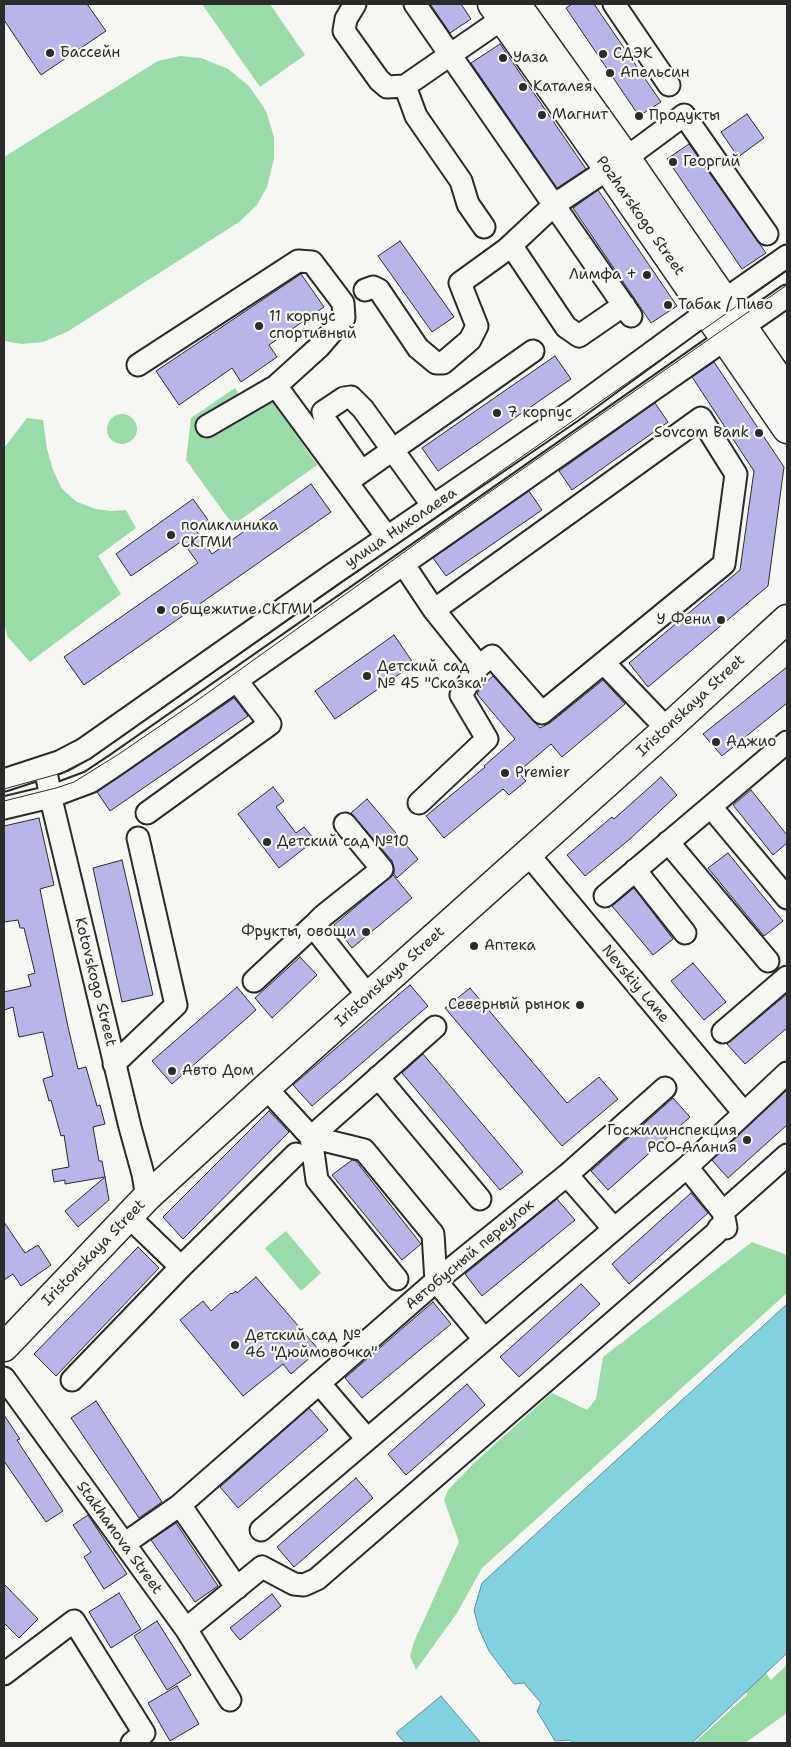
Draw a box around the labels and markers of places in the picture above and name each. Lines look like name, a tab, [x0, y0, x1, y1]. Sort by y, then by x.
place label: Бассейн	[60, 44, 120, 62]
place label: СДЭК	[613, 45, 653, 63]
marker: Бассейн	[44, 47, 56, 59]
marker: СДЭК	[597, 48, 609, 60]
place label: Уаза	[513, 49, 548, 67]
marker: Уаза	[497, 52, 509, 64]
place label: Апельсин	[620, 64, 690, 82]
marker: Апельсин	[604, 67, 616, 79]
place label: Каталея	[533, 78, 592, 96]
marker: Каталея	[517, 81, 529, 93]
place label: Магнит	[552, 106, 608, 124]
place label: Продукты	[649, 107, 720, 125]
marker: Магнит	[536, 109, 548, 121]
marker: Продукты	[633, 110, 645, 122]
place label: Георгий	[683, 153, 740, 171]
marker: Георгий	[667, 156, 679, 168]
place label: Лимфа +	[569, 266, 637, 284]
marker: Лимфа +	[641, 269, 653, 281]
place label: Табак / Пиво	[678, 296, 773, 314]
marker: Табак / Пиво	[662, 299, 674, 311]
place label: 11 корпус спортивный	[269, 308, 357, 343]
marker: 11 корпус спортивный	[253, 320, 265, 332]
place label: 7 корпус	[507, 404, 572, 422]
marker: 7 корпус	[491, 407, 503, 419]
place label: Sovcom Bank	[654, 424, 749, 442]
marker: Sovcom Bank	[753, 427, 765, 439]
place label: поликлиника СКГМИ	[181, 517, 278, 552]
marker: поликлиника СКГМИ	[165, 529, 177, 541]
place label: общежитие СКГМИ	[171, 601, 313, 619]
marker: общежитие СКГМИ	[155, 604, 167, 616]
place label: У Фени	[657, 611, 711, 629]
marker: У Фени	[715, 614, 727, 626]
place label: Детский сад № 45 "Сказка"	[377, 658, 487, 693]
marker: Детский сад № 45 "Сказка"	[361, 670, 373, 682]
place label: Аджио	[726, 733, 776, 751]
marker: Аджио	[710, 736, 722, 748]
place label: Premier	[515, 764, 570, 782]
marker: Premier	[499, 767, 511, 779]
place label: Детский сад №10	[277, 833, 409, 851]
marker: Детский сад №10	[261, 836, 273, 848]
place label: Фрукты, овощи	[241, 923, 356, 941]
marker: Фрукты, овощи	[360, 926, 372, 938]
place label: Аптека	[484, 937, 536, 955]
marker: Аптека	[468, 940, 480, 952]
place label: Северный рынок	[448, 996, 570, 1014]
marker: Северный рынок	[574, 999, 586, 1011]
place label: Авто Дом	[182, 1062, 254, 1080]
marker: Авто Дом	[166, 1065, 178, 1077]
place label: Госжилинспекция РСО-Алания	[607, 1122, 737, 1157]
marker: Госжилинспекция РСО-Алания	[741, 1134, 753, 1146]
place label: Детский сад № 46 "Дюймовочка"	[245, 1327, 378, 1362]
marker: Детский сад № 46 "Дюймовочка"	[229, 1339, 241, 1351]

